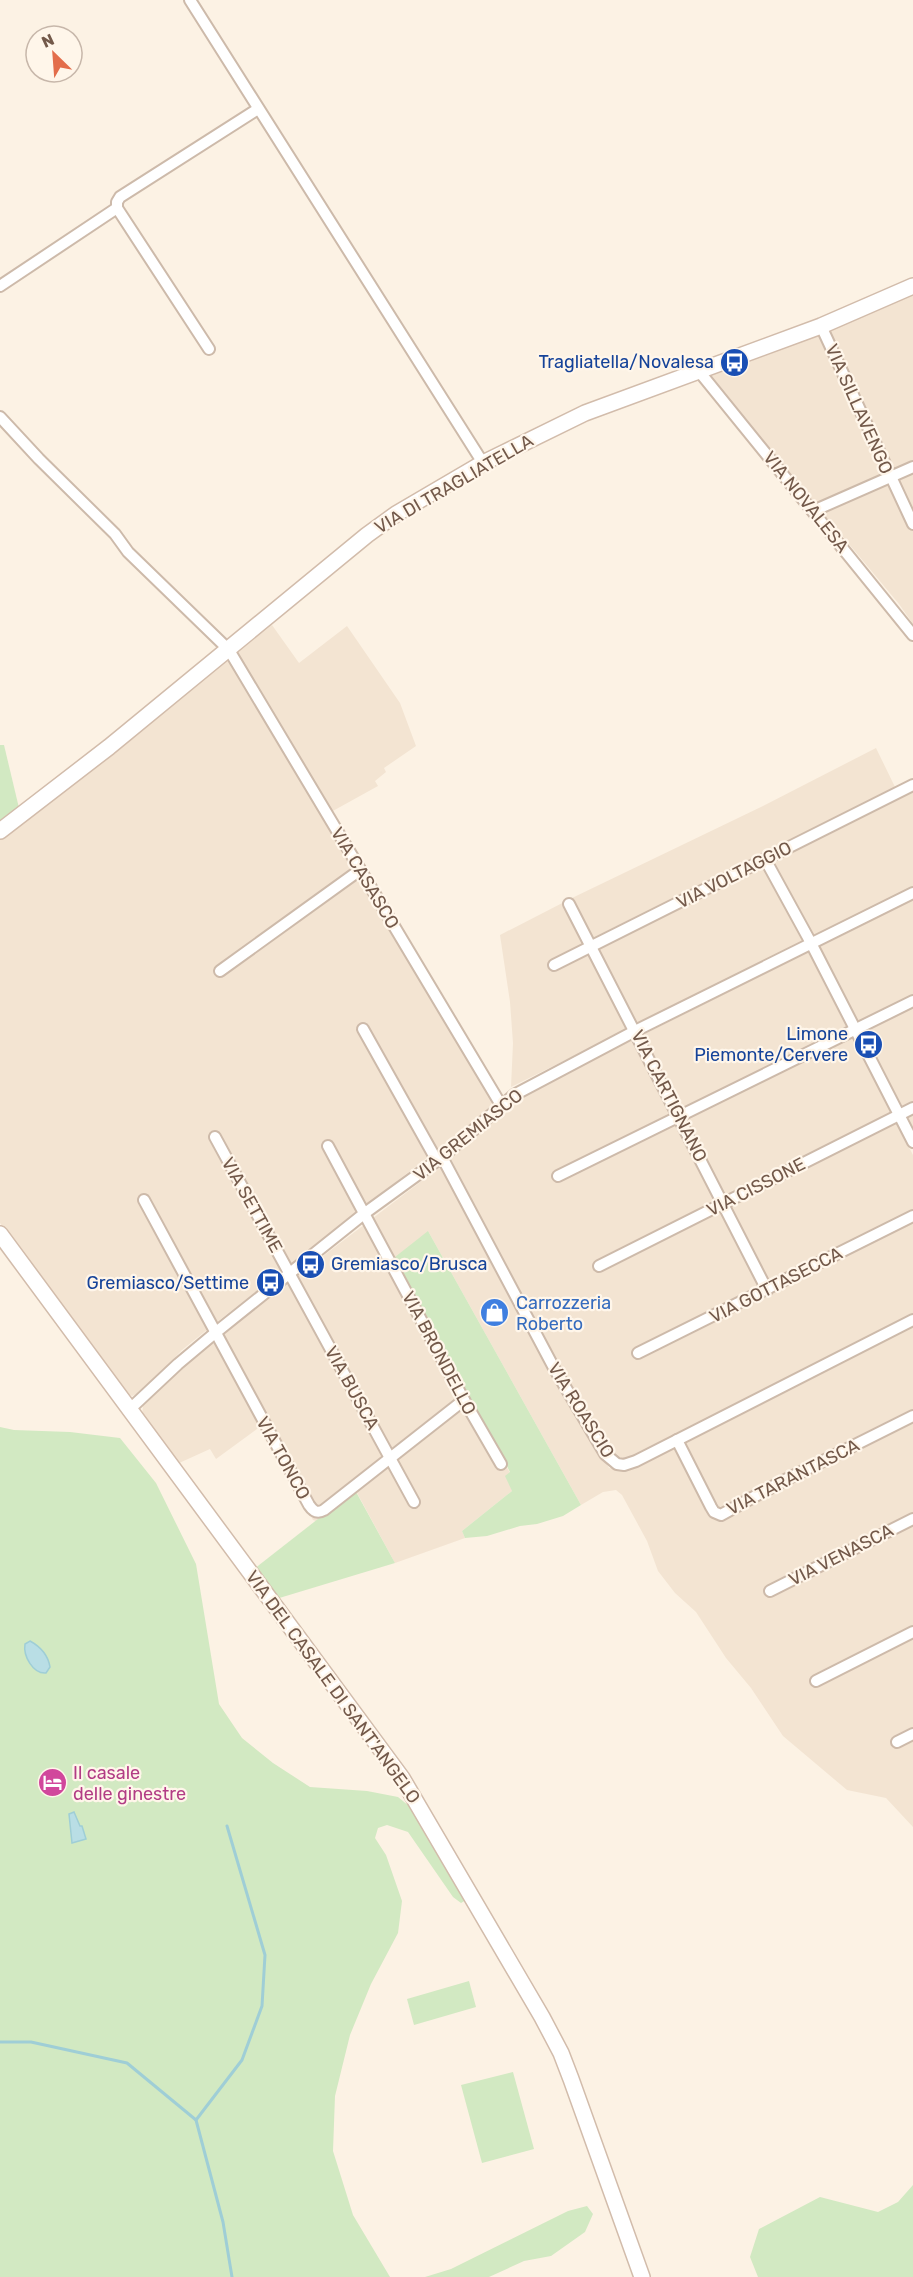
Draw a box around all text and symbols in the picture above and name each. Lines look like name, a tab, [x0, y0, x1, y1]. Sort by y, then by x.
north arrow	[24, 24, 84, 84]
text: N	[39, 30, 57, 52]
street label: VIA SILLAVENGO	[820, 341, 898, 477]
bus stop icon: Tragliatella/Novalesa	[719, 346, 751, 378]
place label: Tragliatella/Novalesa	[538, 351, 714, 373]
street label: VIA DI TRAGLIATELLA	[371, 430, 537, 538]
street label: VIA NOVALESA	[758, 447, 854, 557]
street label: VIA CASASCO	[326, 823, 404, 933]
street label: VIA VOLTAGGIO	[673, 837, 795, 913]
place label: Limone Piemonte/Cervere	[694, 1023, 848, 1066]
street label: VIA CARTIGNANO	[626, 1026, 712, 1166]
bus stop icon: Limone Piemonte/Cervere	[853, 1028, 885, 1060]
street label: VIA GREMIASCO	[409, 1084, 527, 1186]
street label: VIA SETTIME	[217, 1153, 287, 1257]
street label: VIA CISSONE	[703, 1153, 809, 1221]
street label: VIA GOTTASECCA	[706, 1242, 846, 1328]
bus stop icon: Gremiasco/Brusca	[294, 1248, 326, 1280]
place label: Gremiasco/Brusca	[331, 1253, 487, 1275]
bus stop icon: Gremiasco/Settime	[254, 1267, 286, 1299]
place label: Gremiasco/Settime	[86, 1272, 249, 1294]
street label: VIA BRONDELLO	[397, 1287, 481, 1419]
place label: Carrozzeria Roberto	[516, 1292, 611, 1335]
shop icon: Carrozzeria Roberto	[479, 1297, 511, 1329]
street label: VIA BUSCA	[320, 1342, 384, 1434]
street label: VIA ROASCIO	[543, 1358, 619, 1462]
street label: VIA TONCO	[251, 1413, 315, 1503]
street label: VIA TARANTASCA	[723, 1434, 863, 1520]
street label: VIA VENASCA	[785, 1519, 897, 1591]
street label: VIA DEL CASALE DI SANT'ANGELO	[241, 1566, 425, 1808]
place label: Il casale delle ginestre	[73, 1762, 186, 1805]
hotel icon: Il casale delle ginestre	[36, 1767, 68, 1799]

